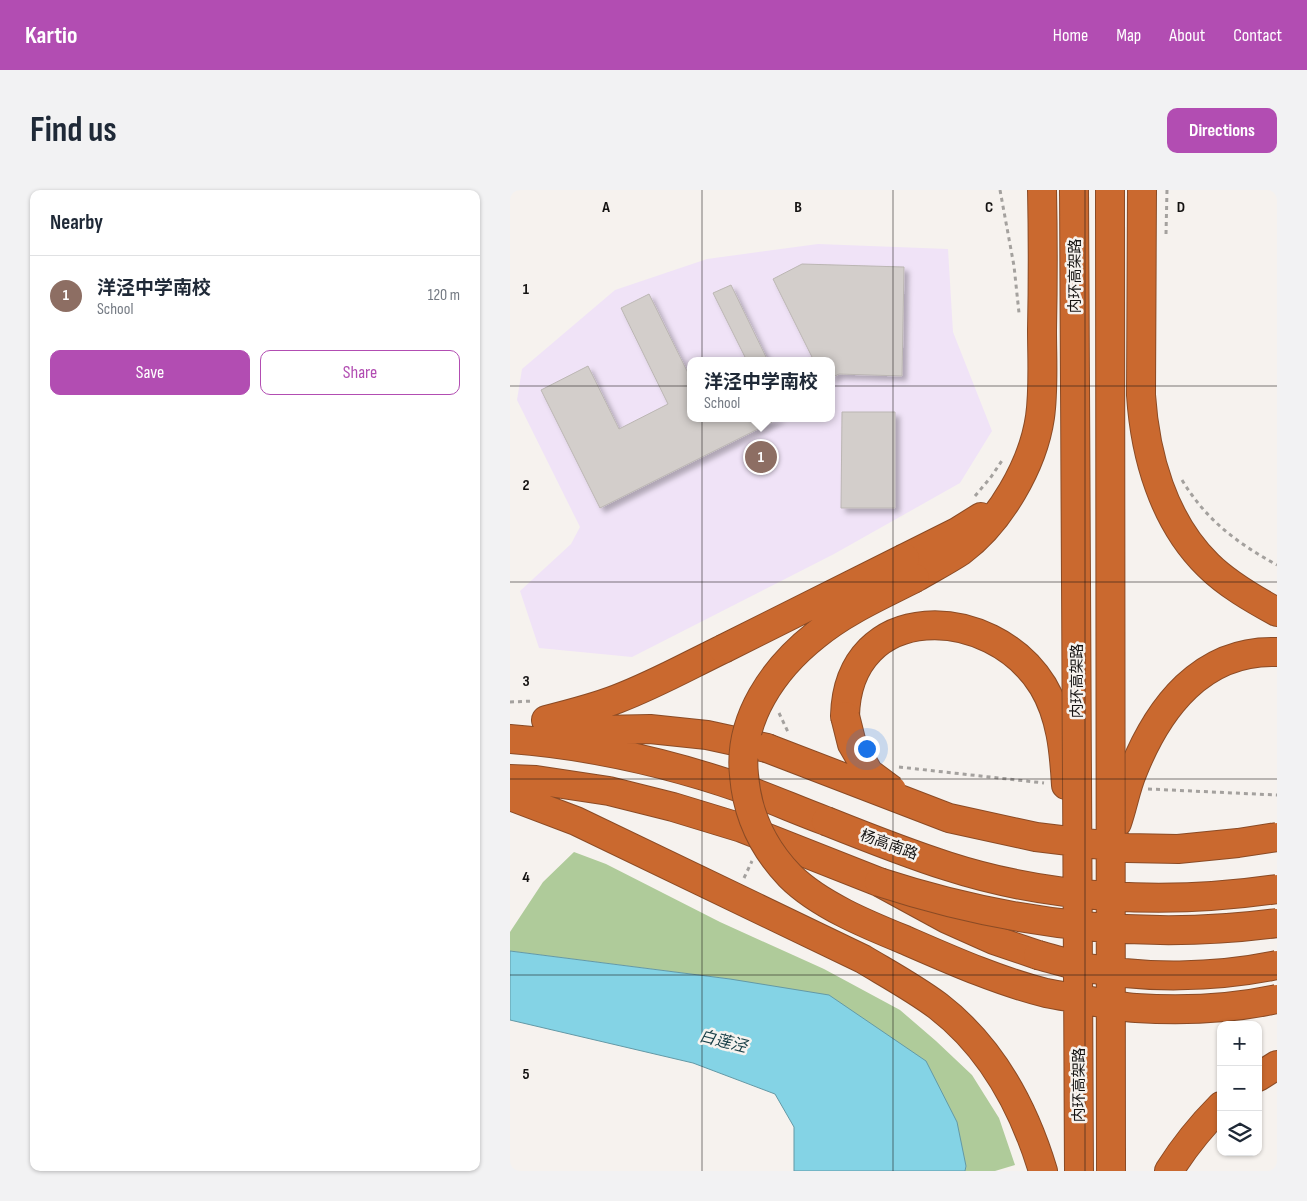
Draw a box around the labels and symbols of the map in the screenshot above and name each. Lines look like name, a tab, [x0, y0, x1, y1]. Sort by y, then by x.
text: A	[601, 198, 610, 217]
text: B	[794, 198, 802, 217]
text: C	[985, 198, 993, 217]
text: D	[1177, 198, 1185, 217]
street label: 内环高架路	[1066, 238, 1085, 314]
text: 1	[523, 280, 530, 299]
pin: 1	[745, 438, 777, 476]
text: 2	[522, 476, 530, 495]
street label: 内环高架路	[1068, 643, 1087, 719]
text: 3	[522, 672, 530, 691]
your location	[854, 736, 880, 762]
street label: 杨高南路	[858, 826, 920, 864]
text: 4	[522, 868, 530, 887]
water label: 白莲泾	[697, 1027, 751, 1058]
street label: 内环高架路	[1070, 1047, 1089, 1123]
text: 5	[522, 1065, 530, 1084]

